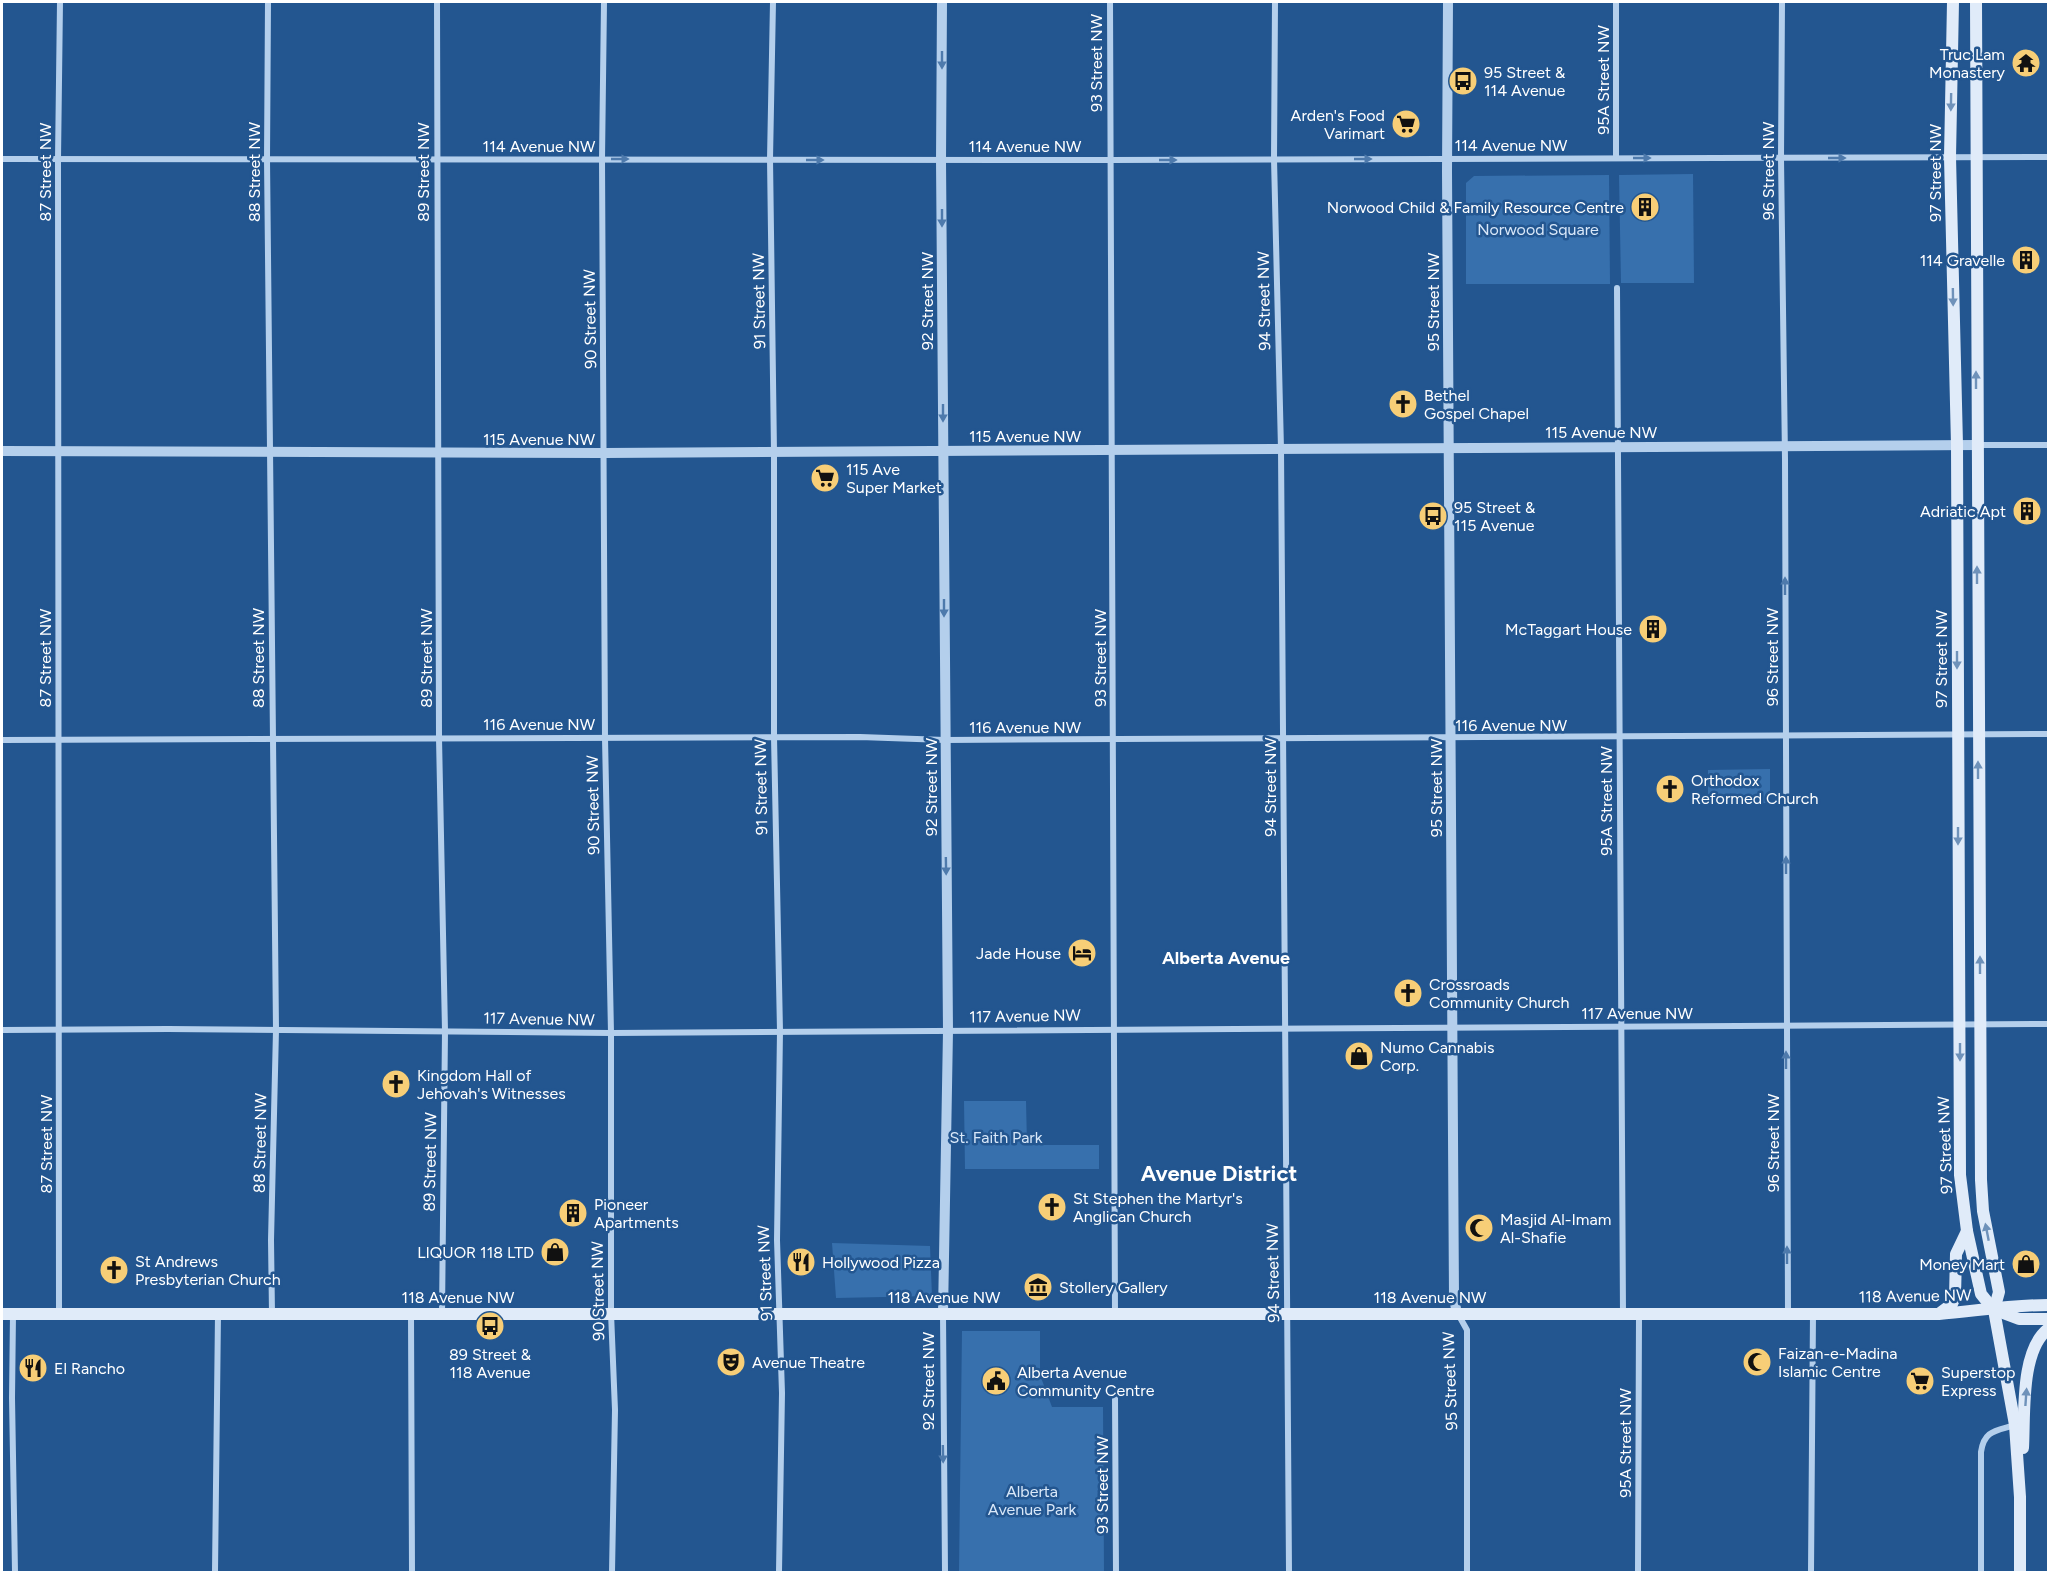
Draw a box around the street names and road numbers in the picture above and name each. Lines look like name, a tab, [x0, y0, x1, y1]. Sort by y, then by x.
street label: 93 Street NW	[1087, 13, 1106, 112]
street label: 95A Street NW	[1594, 25, 1613, 135]
street label: 88 Street NW	[245, 121, 264, 222]
street label: 96 Street NW	[1759, 121, 1778, 220]
street label: 87 Street NW	[36, 122, 55, 221]
street label: 89 Street NW	[414, 122, 433, 222]
street label: 97 Street NW	[1926, 123, 1945, 222]
street label: 114 Avenue NW	[1455, 136, 1568, 155]
street label: 114 Avenue NW	[483, 137, 596, 156]
street label: 114 Avenue NW	[969, 137, 1082, 156]
street label: 94 Street NW	[1254, 250, 1274, 351]
street label: 92 Street NW	[918, 251, 937, 350]
street label: 91 Street NW	[749, 252, 769, 349]
street label: 95 Street NW	[1424, 252, 1443, 351]
street label: 90 Street NW	[580, 268, 600, 369]
street label: 115 Avenue NW	[1545, 423, 1658, 442]
street label: 115 Avenue NW	[969, 427, 1082, 446]
street label: 115 Avenue NW	[483, 430, 596, 449]
street label: 88 Street NW	[249, 607, 268, 708]
street label: 96 Street NW	[1763, 607, 1782, 706]
street label: 87 Street NW	[36, 608, 55, 707]
street label: 89 Street NW	[417, 608, 436, 708]
street label: 93 Street NW	[1091, 608, 1110, 707]
street label: 97 Street NW	[1932, 609, 1951, 708]
street label: 116 Avenue NW	[483, 715, 596, 734]
street label: 116 Avenue NW	[1455, 716, 1568, 735]
street label: 116 Avenue NW	[969, 718, 1082, 737]
street label: 92 Street NW	[922, 737, 941, 836]
street label: 94 Street NW	[1261, 737, 1280, 837]
street label: 91 Street NW	[751, 738, 771, 835]
street label: 95 Street NW	[1427, 738, 1446, 837]
street label: 95A Street NW	[1597, 746, 1616, 856]
street label: 90 Street NW	[583, 754, 603, 855]
street label: 117 Avenue NW	[1581, 1004, 1693, 1023]
street label: 117 Avenue NW	[969, 1006, 1082, 1026]
street label: 117 Avenue NW	[483, 1009, 596, 1029]
street label: 88 Street NW	[250, 1092, 270, 1193]
street label: 96 Street NW	[1764, 1093, 1783, 1192]
street label: 87 Street NW	[37, 1094, 56, 1193]
street label: 97 Street NW	[1934, 1095, 1956, 1194]
street label: 89 Street NW	[420, 1112, 440, 1212]
street label: 94 Street NW	[1263, 1222, 1283, 1323]
street label: 91 Street NW	[754, 1224, 776, 1321]
street label: 90 Street NW	[588, 1240, 608, 1341]
street label: 118 Avenue NW	[1858, 1286, 1972, 1306]
street label: 118 Avenue NW	[402, 1288, 515, 1307]
street label: 118 Avenue NW	[888, 1288, 1001, 1307]
street label: 118 Avenue NW	[1374, 1288, 1487, 1307]
street label: 92 Street NW	[919, 1331, 938, 1430]
street label: 95 Street NW	[1439, 1331, 1461, 1431]
street label: 95A Street NW	[1616, 1388, 1635, 1498]
street label: 93 Street NW	[1093, 1435, 1112, 1534]

